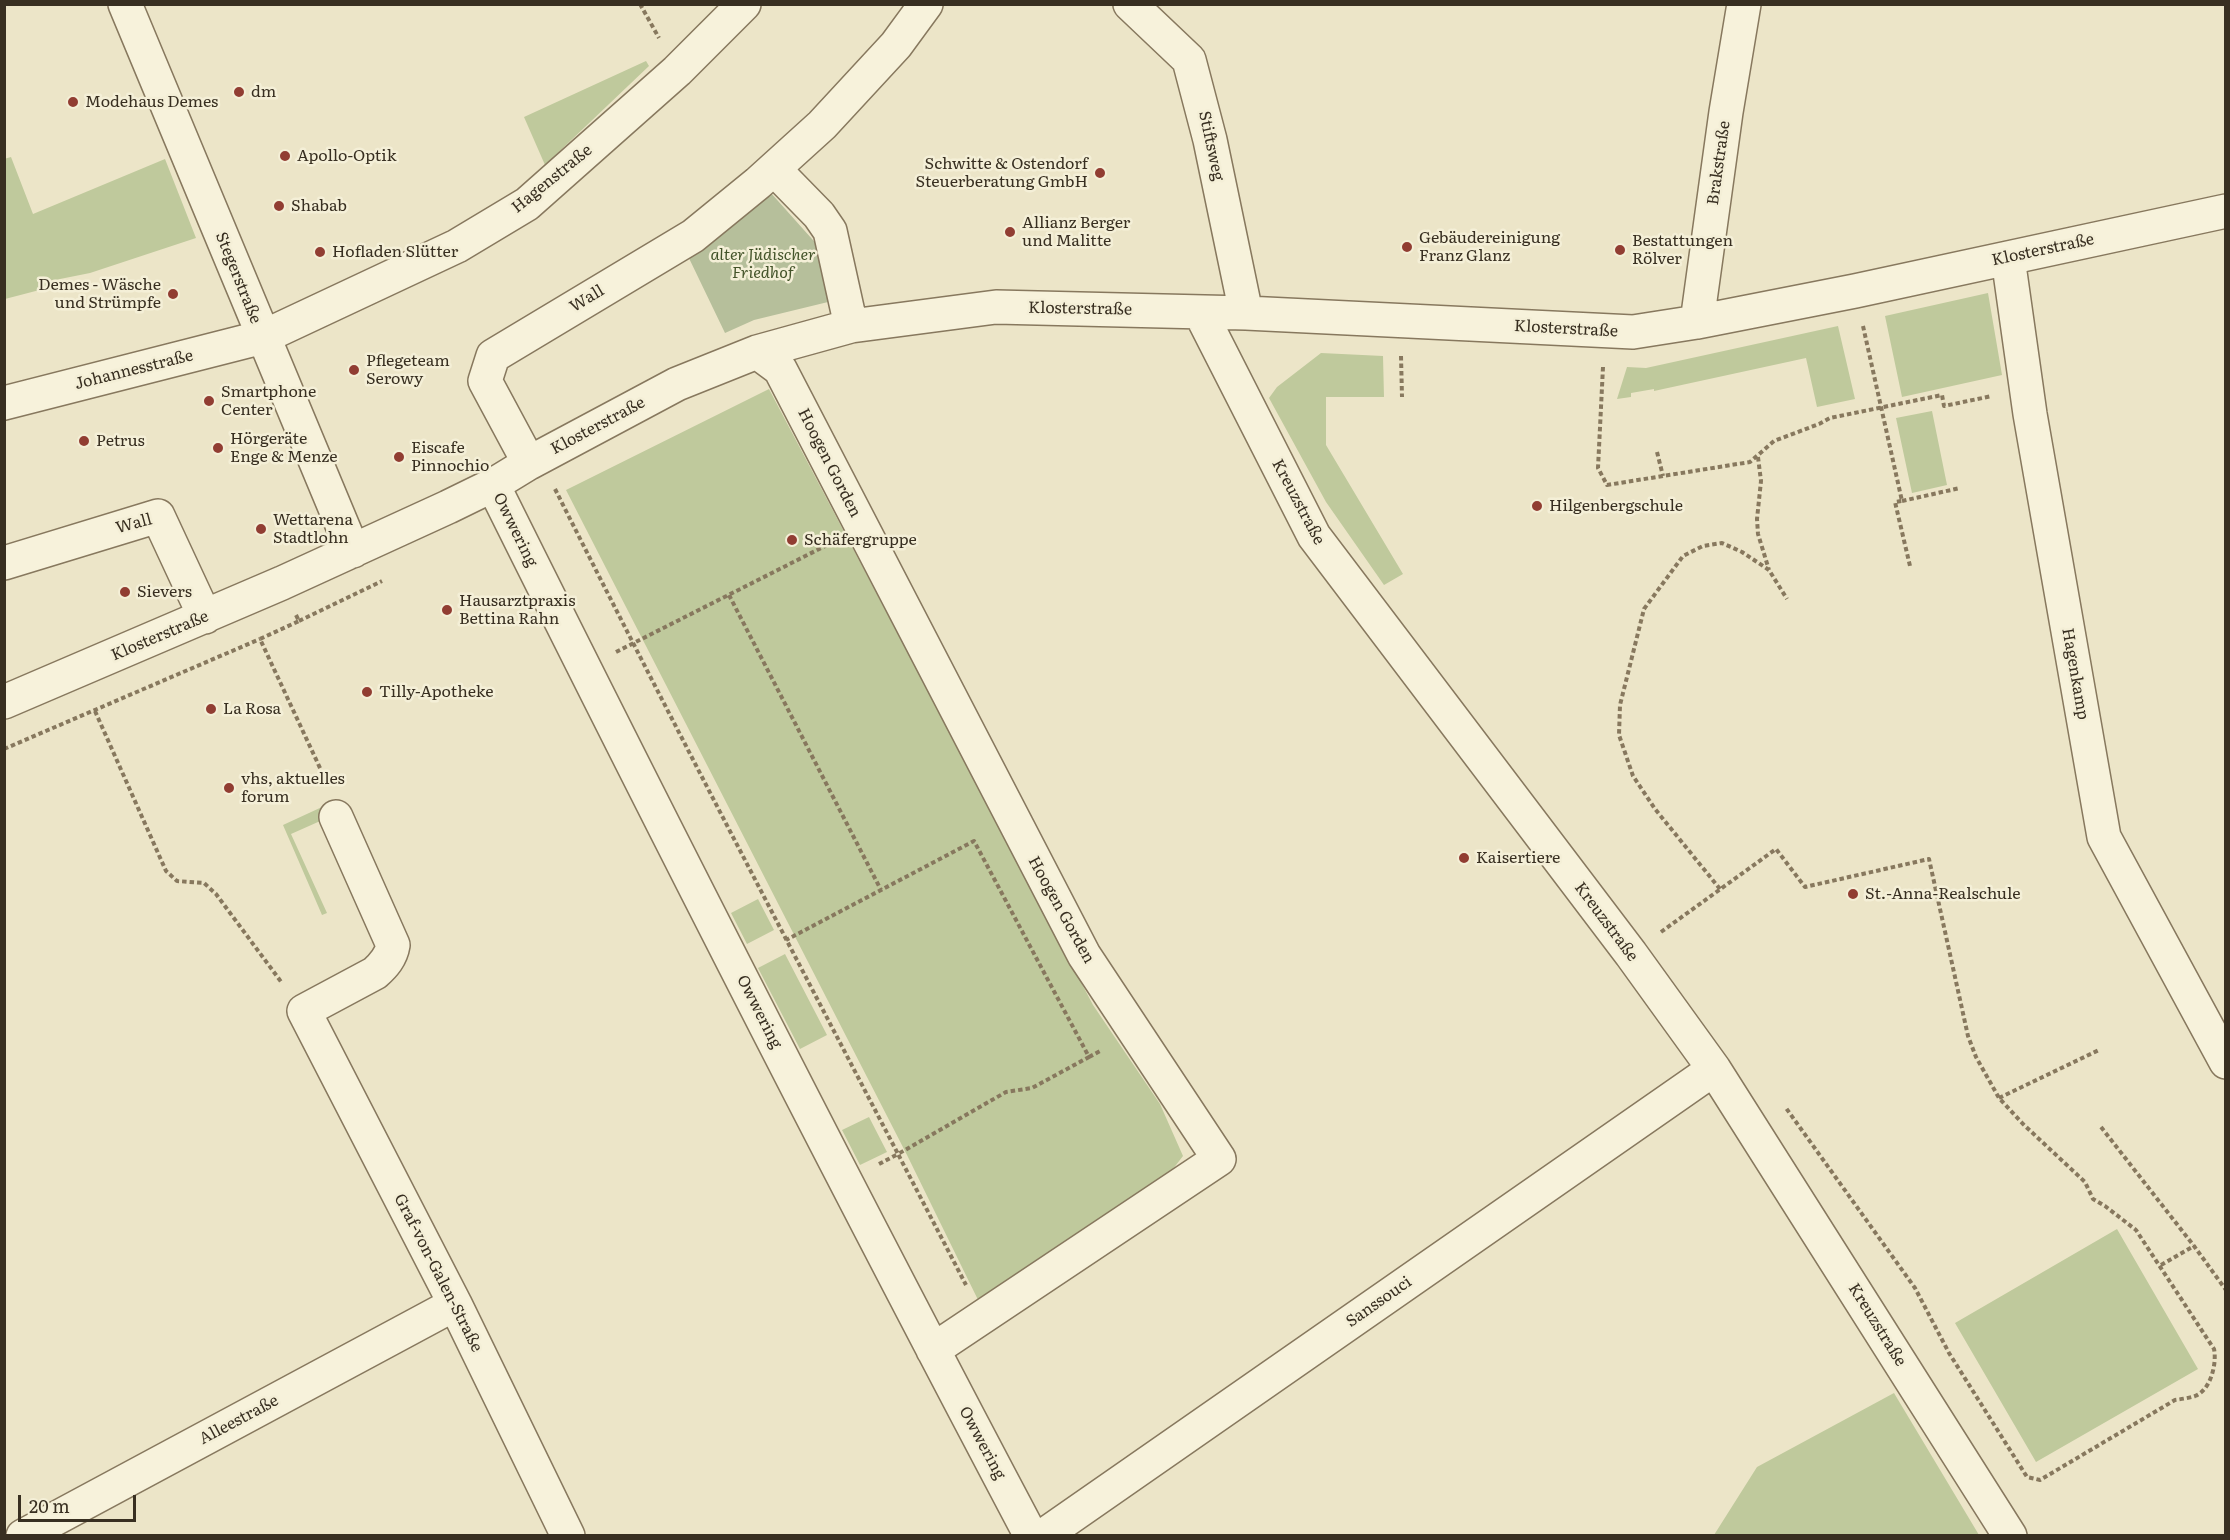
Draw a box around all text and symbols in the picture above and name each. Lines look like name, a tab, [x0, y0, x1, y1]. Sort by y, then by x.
place label: dm	[251, 82, 276, 102]
marker: dm	[232, 85, 246, 99]
place label: Modehaus Demes	[85, 92, 218, 112]
marker: Modehaus Demes	[66, 95, 80, 109]
street label: Stiftsweg	[1194, 109, 1228, 183]
street label: Brakstraße	[1704, 120, 1734, 206]
street label: Hagenstraße	[508, 141, 596, 217]
place label: Apollo-Optik	[297, 146, 396, 166]
marker: Apollo-Optik	[278, 149, 292, 163]
place label: Schwitte & Ostendorf Steuerberatung GmbH	[916, 154, 1088, 192]
marker: Schwitte & Ostendorf Steuerberatung GmbH	[1093, 166, 1107, 180]
place label: Shabab	[291, 196, 347, 216]
marker: Shabab	[272, 199, 286, 213]
place label: Allianz Berger und Malitte	[1022, 213, 1130, 251]
marker: Allianz Berger und Malitte	[1003, 225, 1017, 239]
place label: Gebäudereinigung Franz Glanz	[1419, 228, 1560, 266]
street label: Stegerstraße	[211, 229, 265, 327]
street label: Klosterstraße	[1990, 230, 2096, 270]
place label: Bestattungen Rölver	[1632, 231, 1733, 269]
marker: Gebäudereinigung Franz Glanz	[1400, 240, 1414, 254]
place label: Hofladen Slütter	[332, 242, 458, 262]
marker: Bestattungen Rölver	[1613, 243, 1627, 257]
marker: Hofladen Slütter	[313, 245, 327, 259]
park label: alter Jüdischer Friedhof	[710, 245, 816, 283]
place label: Demes - Wäsche und Strümpfe	[38, 275, 161, 313]
street label: Wall	[566, 281, 608, 317]
marker: Demes - Wäsche und Strümpfe	[166, 287, 180, 301]
street label: Klosterstraße	[1028, 298, 1132, 320]
street label: Klosterstraße	[1514, 317, 1618, 341]
street label: Johannesstraße	[73, 346, 195, 394]
place label: Pflegeteam Serowy	[366, 351, 450, 389]
marker: Pflegeteam Serowy	[347, 363, 361, 377]
place label: Smartphone Center	[221, 382, 316, 420]
street label: Klosterstraße	[548, 393, 648, 459]
marker: Smartphone Center	[202, 394, 216, 408]
street label: Hoogen Gorden	[793, 405, 865, 521]
place label: Hörgeräte Enge & Menze	[230, 429, 338, 467]
place label: Petrus	[96, 431, 145, 451]
marker: Petrus	[77, 434, 91, 448]
place label: Eiscafe Pinnochio	[411, 438, 489, 476]
marker: Hörgeräte Enge & Menze	[211, 441, 225, 455]
marker: Eiscafe Pinnochio	[392, 450, 406, 464]
street label: Kreuzstraße	[1267, 456, 1329, 548]
street label: Owwering	[489, 490, 541, 570]
place label: Hilgenbergschule	[1549, 496, 1683, 516]
marker: Hilgenbergschule	[1530, 499, 1544, 513]
street label: Wall	[114, 510, 154, 538]
place label: Wettarena Stadtlohn	[273, 510, 353, 548]
marker: Wettarena Stadtlohn	[254, 522, 268, 536]
place label: Schäfergruppe	[804, 530, 917, 550]
marker: Schäfergruppe	[785, 533, 799, 547]
place label: Sievers	[137, 582, 192, 602]
marker: Sievers	[118, 585, 132, 599]
place label: Hausarztpraxis Bettina Rahn	[459, 591, 575, 629]
marker: Hausarztpraxis Bettina Rahn	[440, 603, 454, 617]
street label: Klosterstraße	[108, 607, 212, 665]
street label: Hagenkamp	[2057, 627, 2093, 721]
place label: Tilly-Apotheke	[379, 682, 494, 702]
marker: Tilly-Apotheke	[360, 685, 374, 699]
place label: La Rosa	[223, 699, 281, 719]
marker: La Rosa	[204, 702, 218, 716]
place label: vhs, aktuelles forum	[241, 769, 345, 807]
marker: vhs, aktuelles forum	[222, 781, 236, 795]
place label: Kaisertiere	[1476, 848, 1560, 868]
marker: Kaisertiere	[1457, 851, 1471, 865]
street label: Hoogen Gorden	[1024, 853, 1098, 967]
street label: Kreuzstraße	[1570, 879, 1642, 965]
place label: St.-Anna-Realschule	[1865, 884, 2020, 904]
marker: St.-Anna-Realschule	[1846, 887, 1860, 901]
street label: Owwering	[732, 972, 786, 1052]
street label: Graf-von-Galen-Straße	[390, 1191, 486, 1355]
street label: Sanssouci	[1343, 1272, 1415, 1332]
street label: Kreuzstraße	[1844, 1280, 1910, 1370]
street label: Alleestraße	[196, 1391, 282, 1449]
street label: Owwering	[955, 1403, 1009, 1483]
scale bar	[21, 1483, 140, 1521]
text: 20 m	[29, 1492, 70, 1519]

